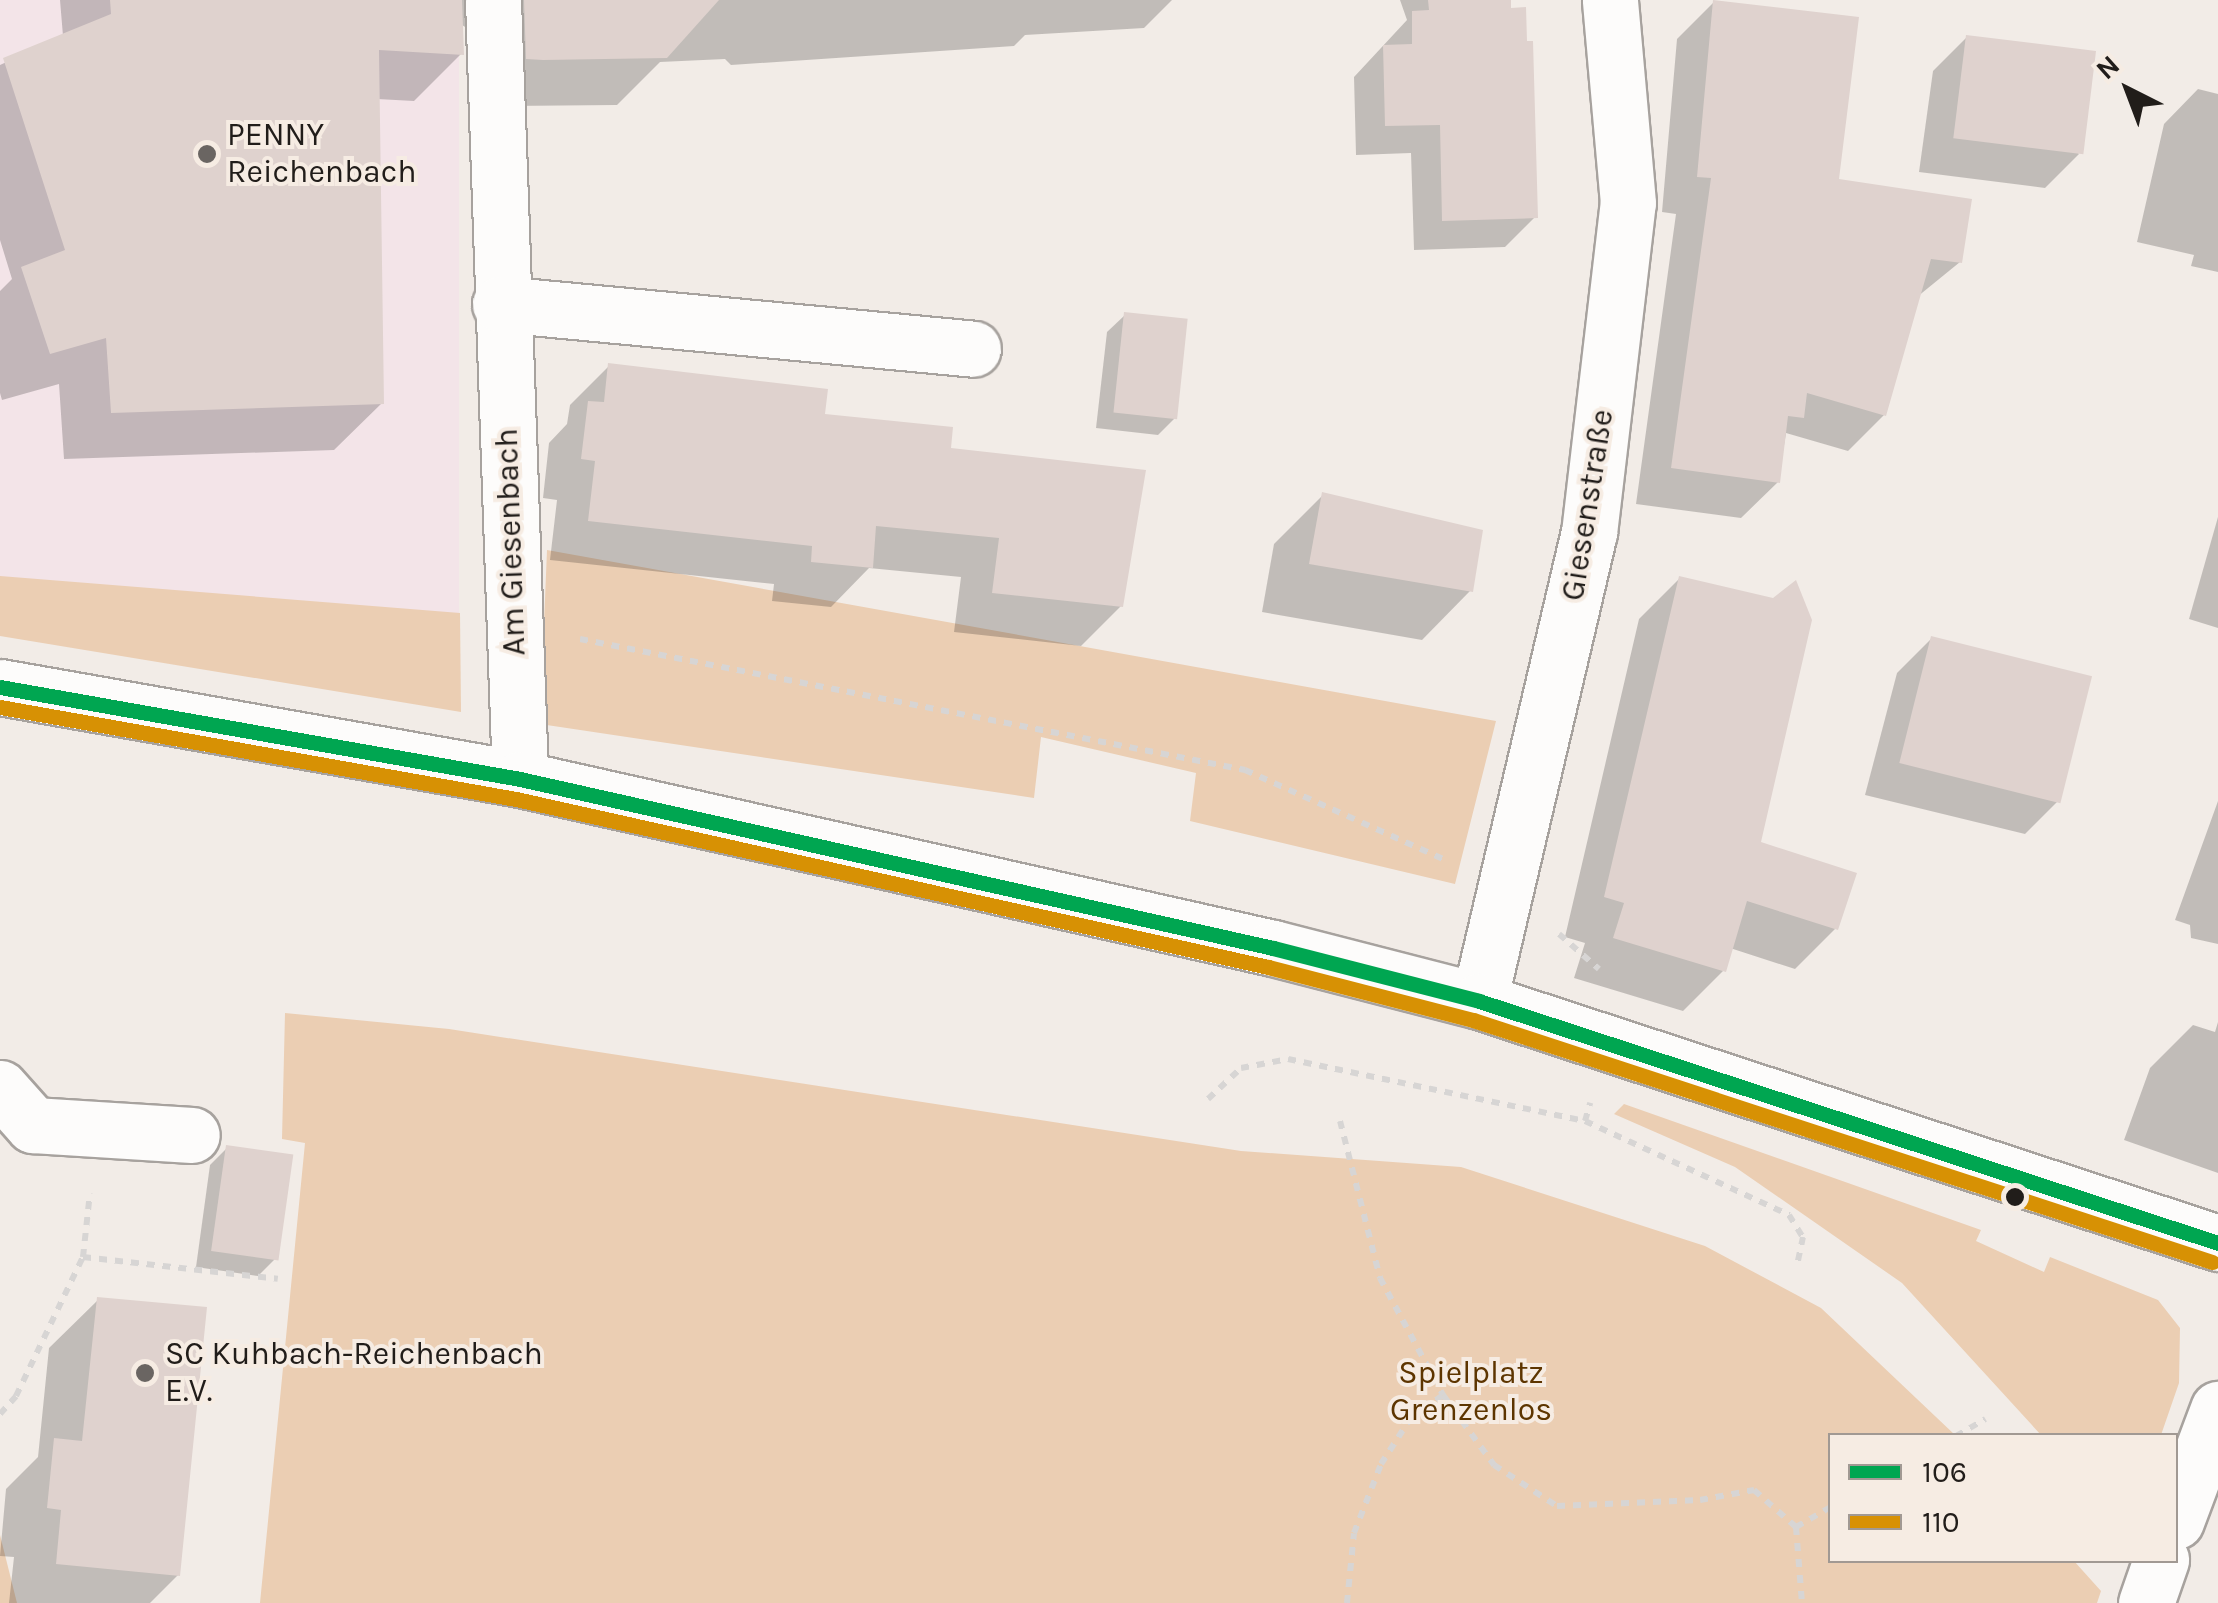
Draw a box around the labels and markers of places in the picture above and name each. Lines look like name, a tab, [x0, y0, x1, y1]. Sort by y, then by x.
place label: PENNY Reichenbach	[227, 117, 417, 192]
marker: PENNY Reichenbach	[196, 143, 218, 165]
unlabelled marker	[2005, 1187, 2025, 1207]
place label: SC Kuhbach-Reichenbach E.V.	[165, 1336, 543, 1411]
marker: SC Kuhbach-Reichenbach E.V.	[134, 1362, 156, 1384]

